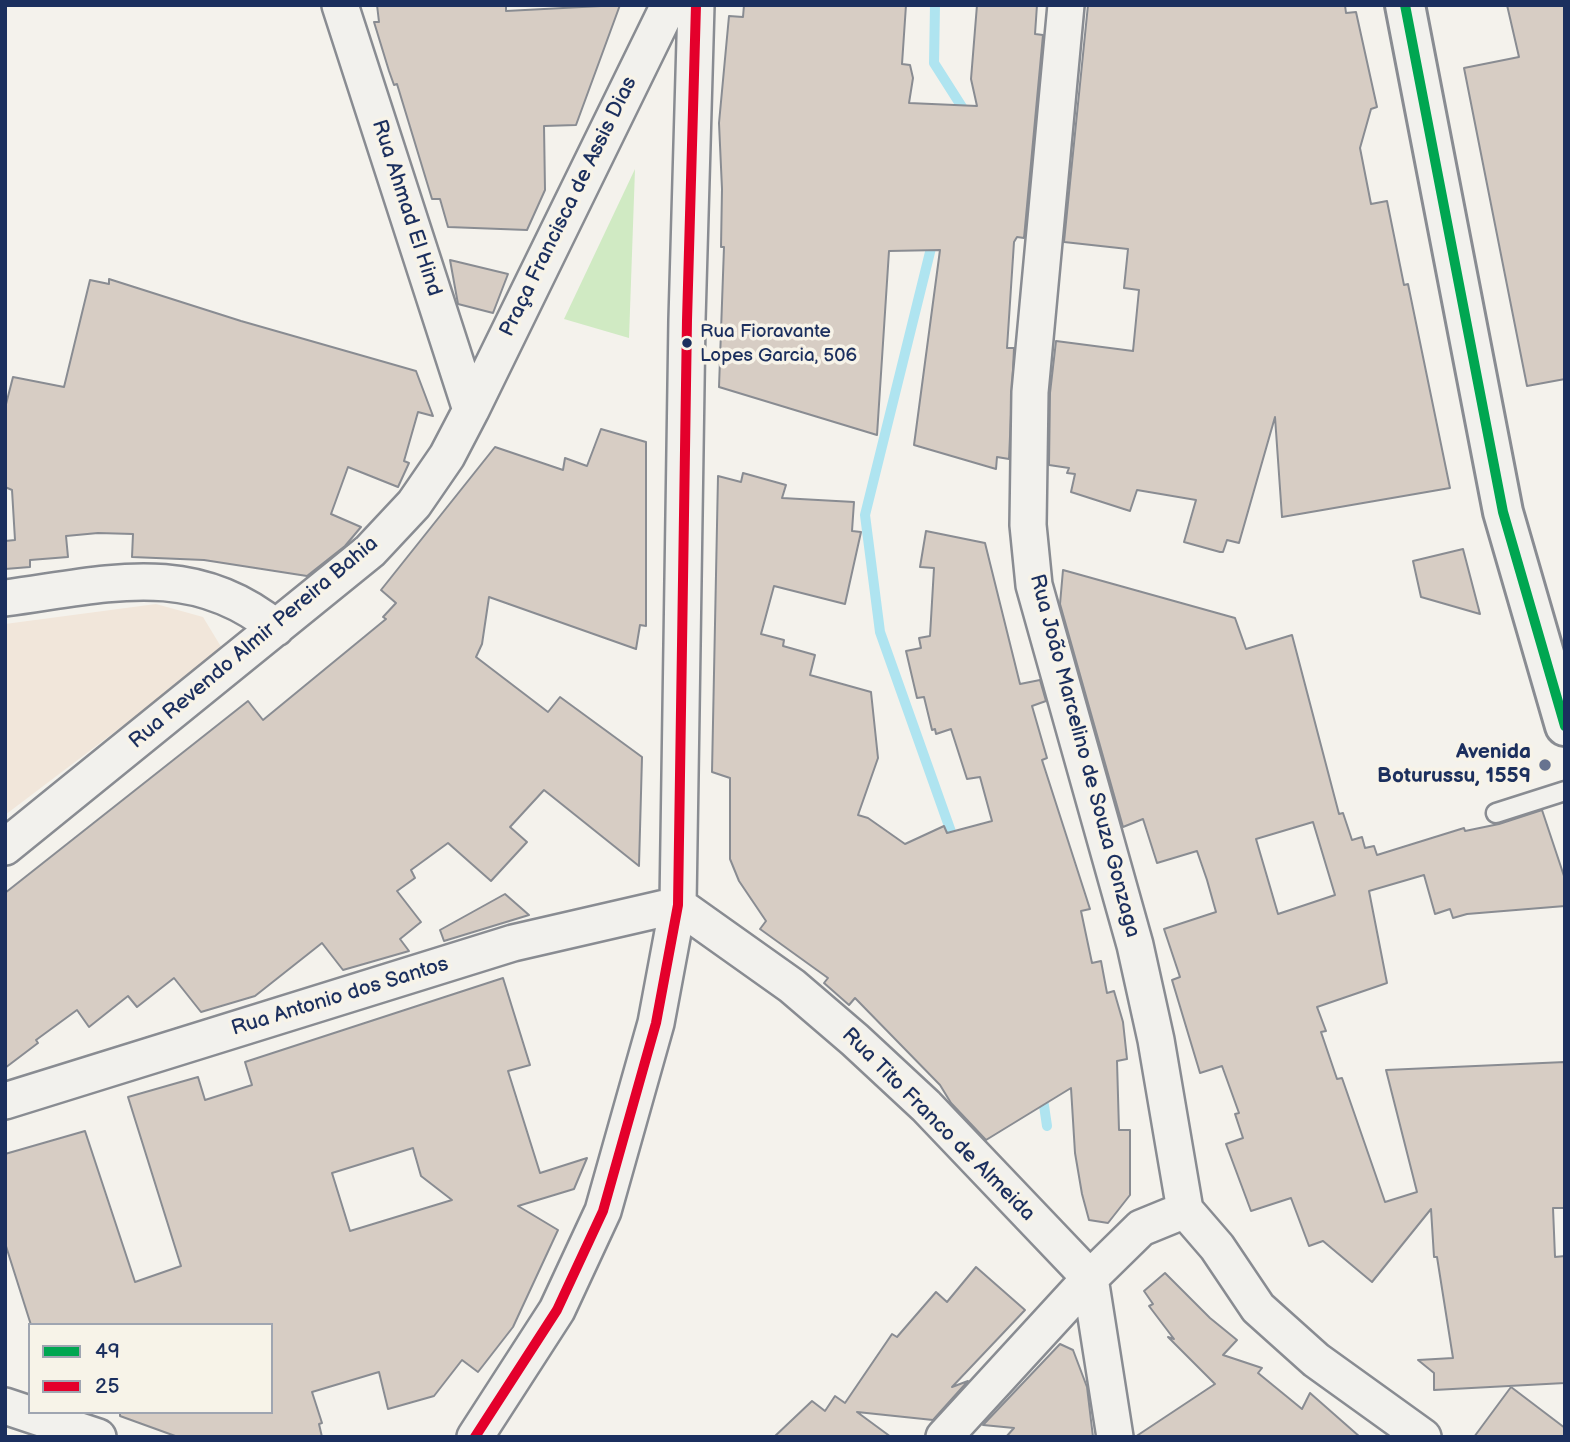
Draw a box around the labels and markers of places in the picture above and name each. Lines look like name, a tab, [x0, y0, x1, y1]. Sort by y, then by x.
place label: Rua Fioravante Lopes Garcia, 506	[700, 321, 857, 365]
marker: Rua Fioravante Lopes Garcia, 506	[680, 336, 694, 350]
place label: Avenida Boturussu, 1559	[1377, 740, 1531, 790]
marker: Avenida Boturussu, 1559	[1537, 757, 1553, 773]

